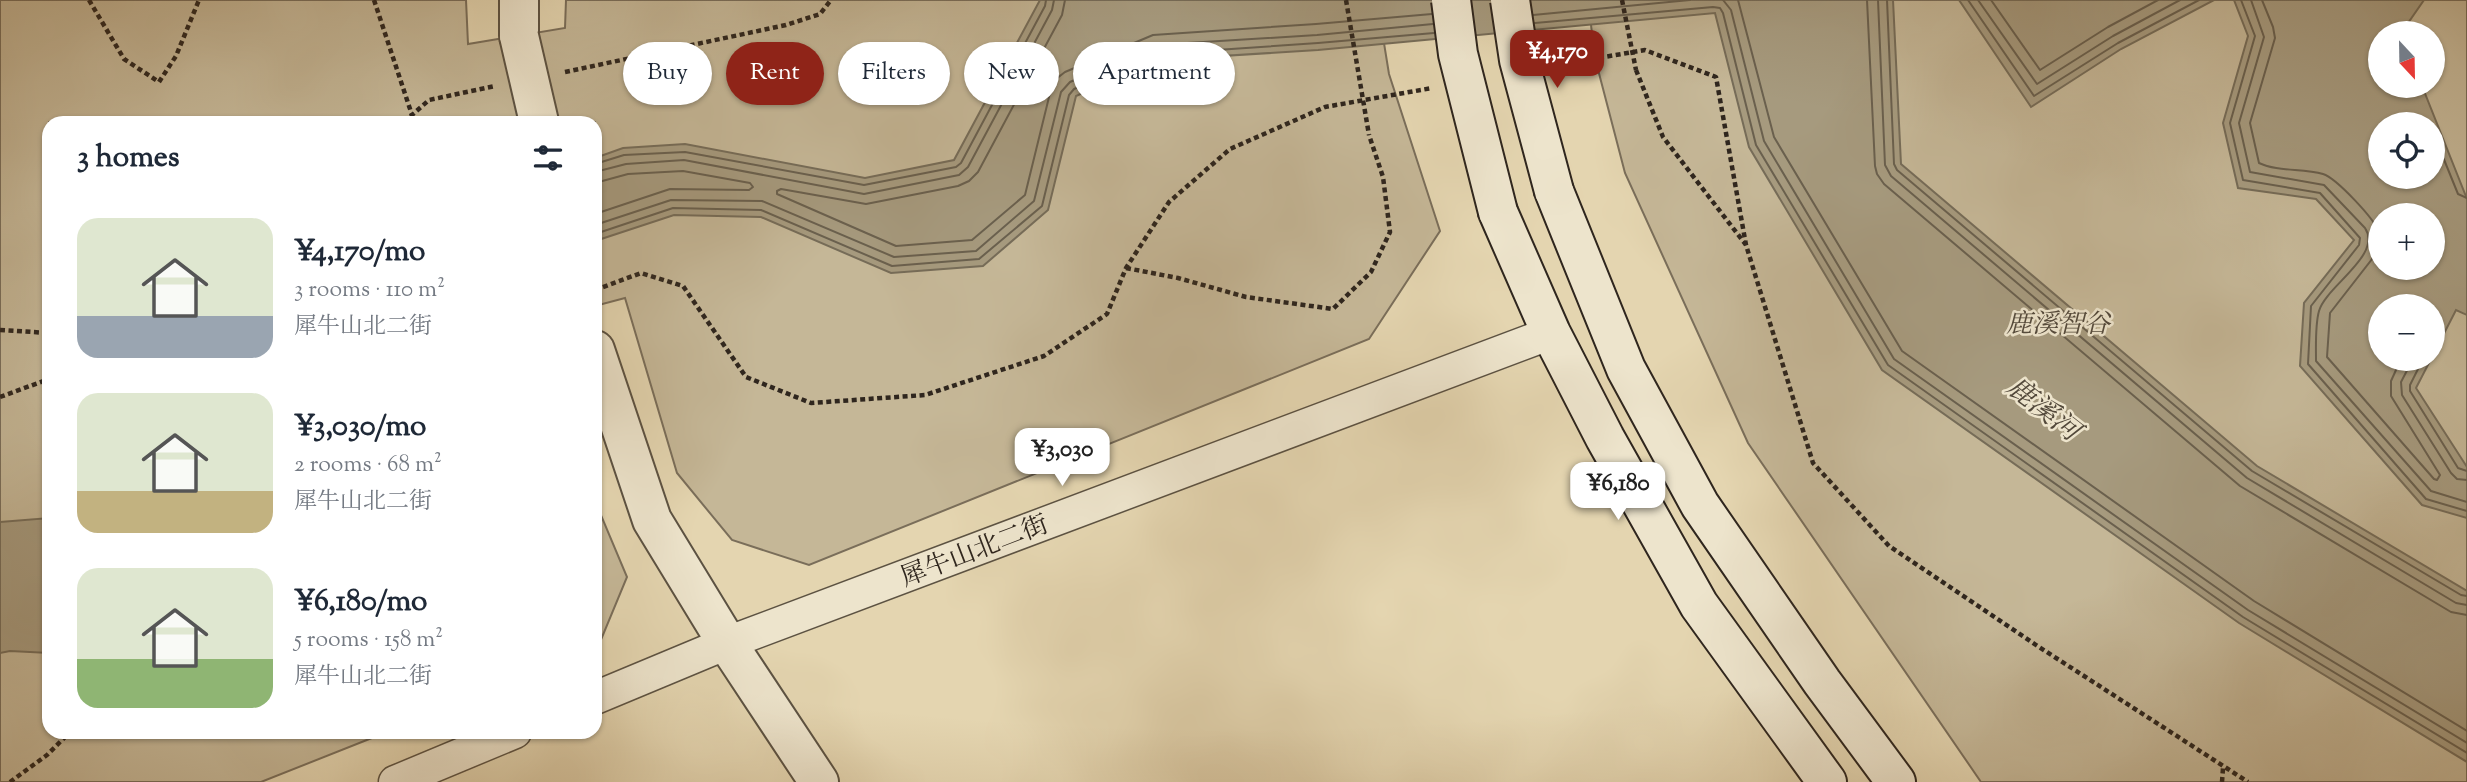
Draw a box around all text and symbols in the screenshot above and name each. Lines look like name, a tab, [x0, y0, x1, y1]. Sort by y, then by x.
north arrow	[2368, 21, 2445, 98]
map controls	[2368, 21, 2445, 371]
pin: ¥4,170	[1500, 31, 1614, 90]
text: ¥4,170	[1526, 36, 1588, 69]
chip: Buy	[623, 42, 712, 105]
chip: Rent	[726, 42, 824, 105]
chip: Filters	[838, 42, 950, 105]
chip: New	[964, 42, 1059, 105]
chip: Apartment	[1073, 42, 1235, 105]
button: locate	[2368, 112, 2445, 189]
text: 3 homes	[77, 137, 180, 180]
icon: filters	[529, 139, 567, 177]
button: +	[2368, 203, 2445, 280]
text: ¥4,170/mo	[294, 231, 425, 274]
icon: home	[133, 246, 217, 330]
text: 3 rooms · 110 m²	[294, 274, 445, 307]
button: −	[2368, 294, 2445, 371]
park label: 鹿溪智谷	[2006, 307, 2112, 344]
text: 犀牛山北二街	[294, 311, 432, 344]
water label: 鹿溪河	[1997, 369, 2091, 455]
text: ¥3,030/mo	[294, 406, 426, 449]
icon: home	[133, 421, 217, 505]
pin: ¥3,030	[1005, 428, 1119, 488]
text: ¥3,030	[1031, 434, 1093, 467]
text: 2 rooms · 68 m²	[294, 449, 442, 482]
pin: ¥6,180	[1561, 462, 1675, 522]
text: ¥6,180	[1586, 468, 1650, 501]
text: 犀牛山北二街	[294, 486, 432, 519]
street label: 犀牛山北二街	[895, 507, 1054, 598]
text: ¥6,180/mo	[294, 581, 428, 624]
icon: home	[133, 596, 217, 680]
text: 5 rooms · 158 m²	[294, 624, 443, 657]
text: 犀牛山北二街	[294, 661, 432, 694]

